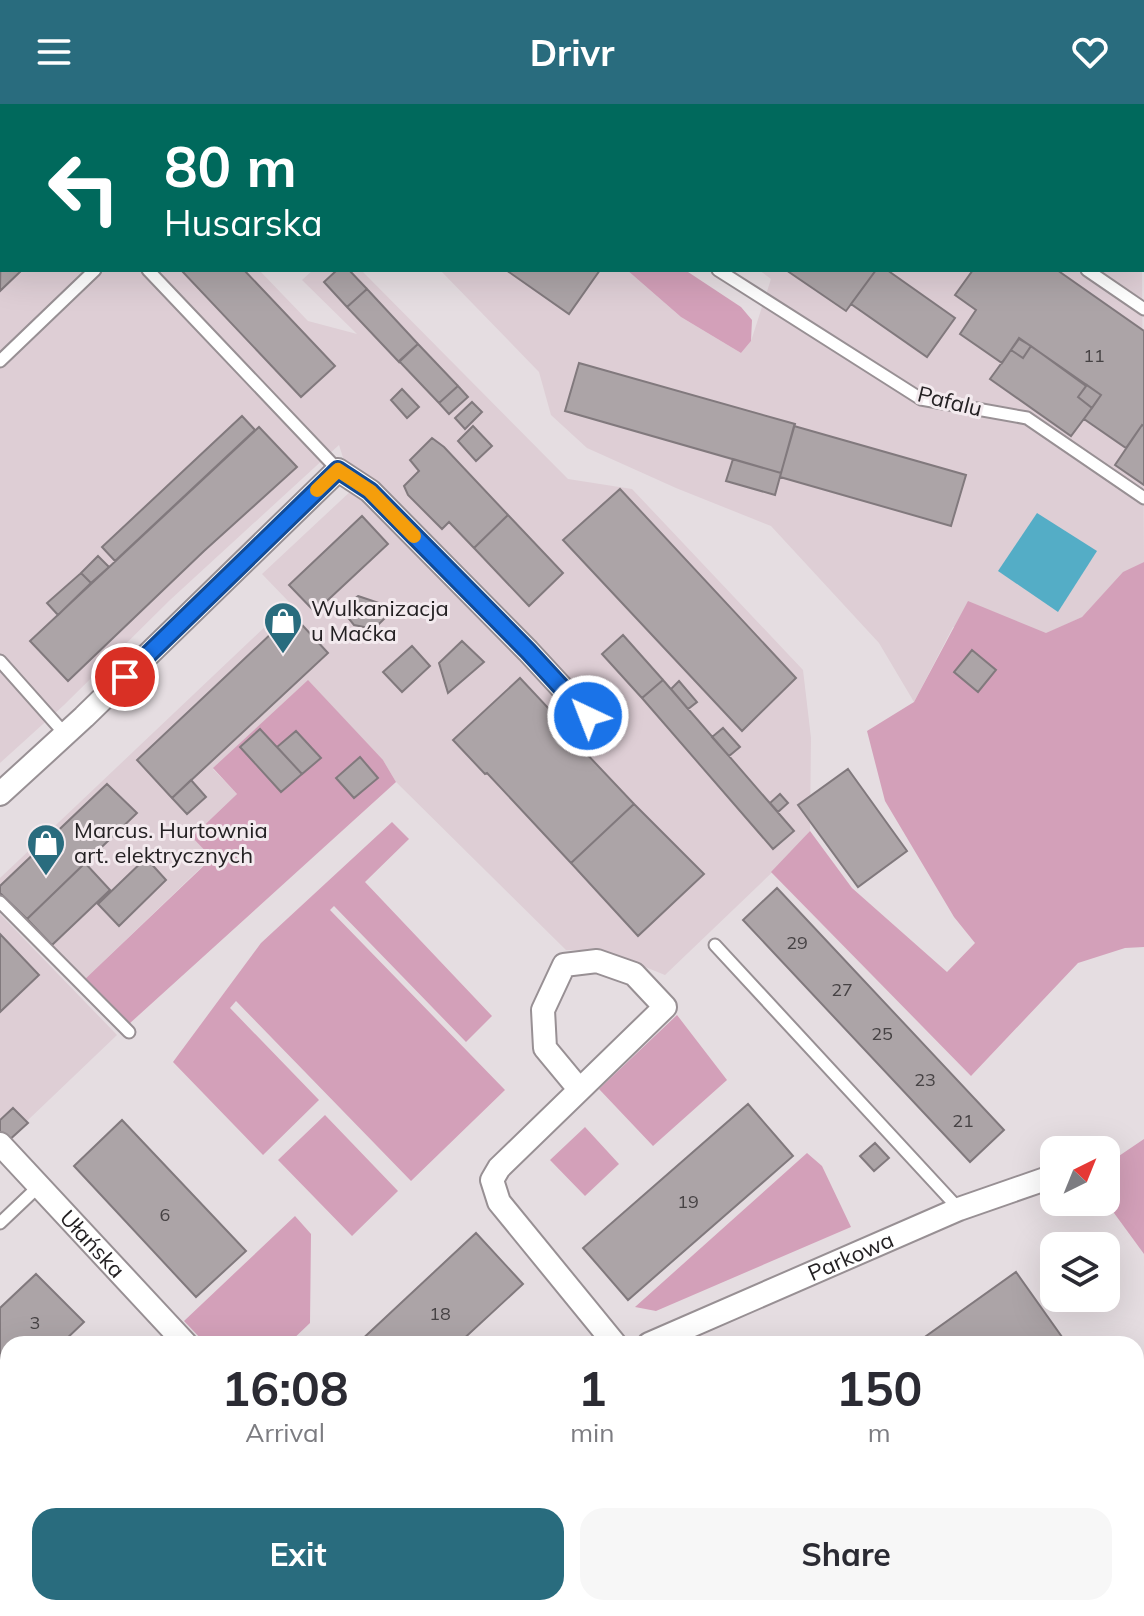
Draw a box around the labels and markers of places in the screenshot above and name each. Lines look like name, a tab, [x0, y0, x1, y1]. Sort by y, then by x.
place label: Wulkanizacja u Maćka	[311, 594, 449, 647]
shop icon: Wulkanizacja u Maćka	[262, 600, 304, 655]
pin	[91, 643, 159, 711]
place label: Marcus. Hurtownia art. elektrycznych	[74, 816, 268, 869]
shop icon: Marcus. Hurtownia art. elektrycznych	[25, 822, 67, 877]

